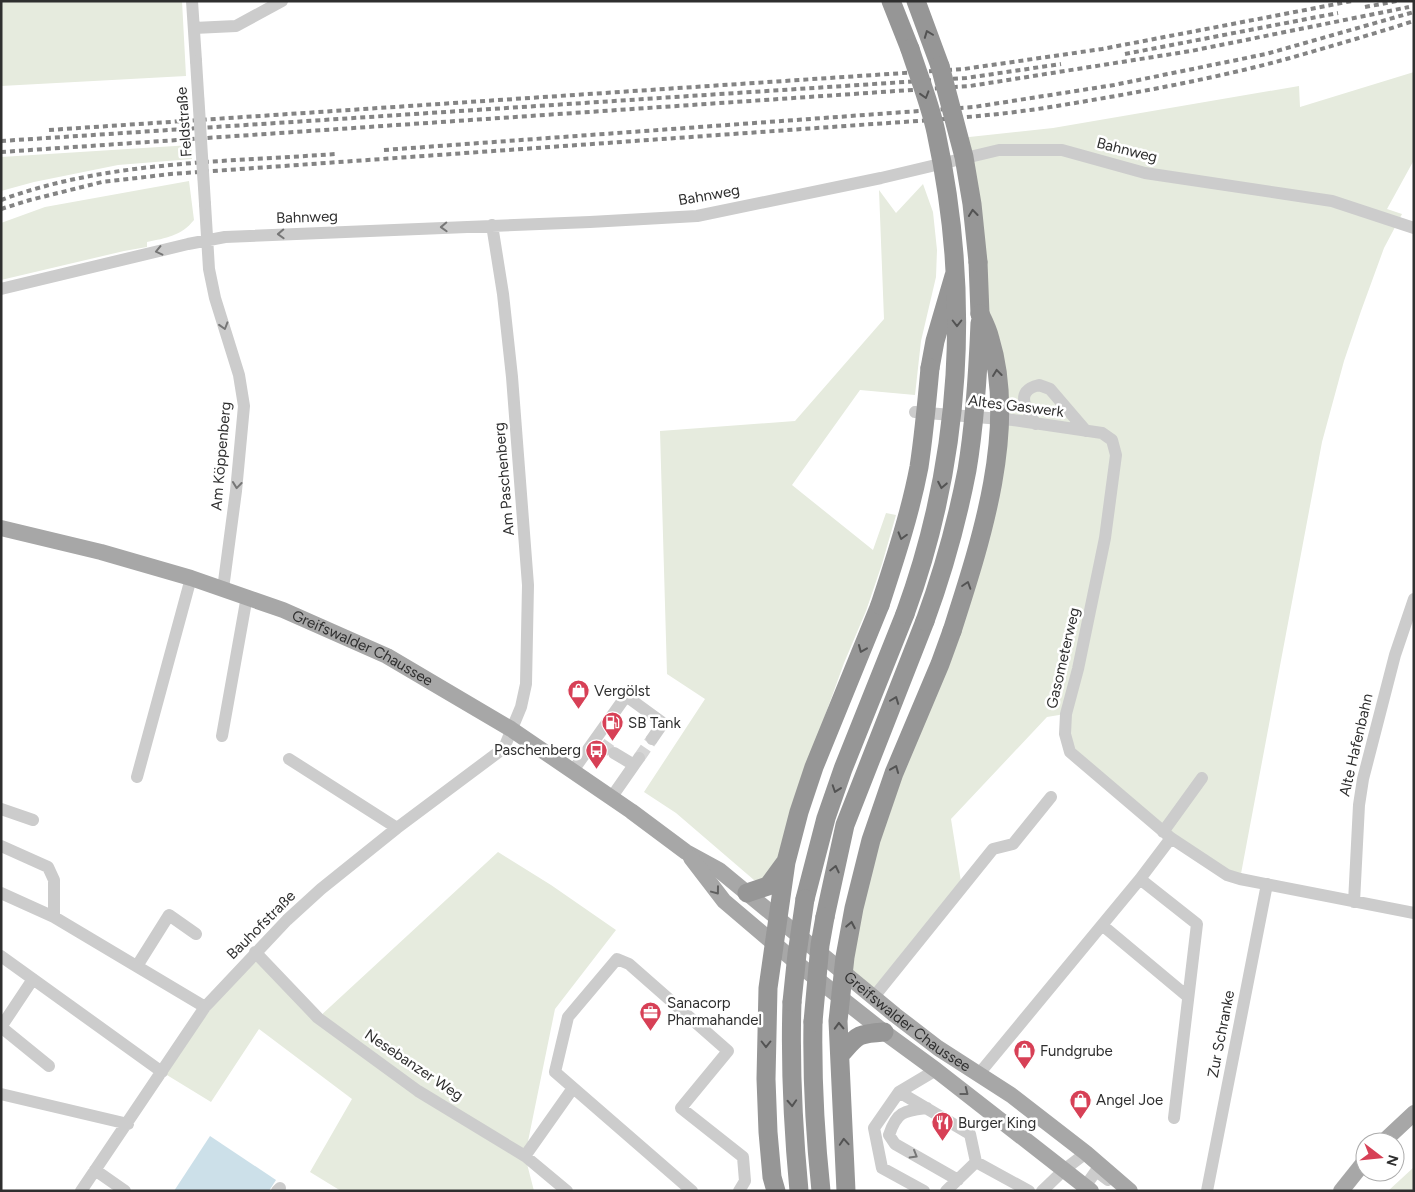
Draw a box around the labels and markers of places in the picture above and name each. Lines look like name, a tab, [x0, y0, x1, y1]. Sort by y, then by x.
shop icon: Vergölst	[566, 679, 590, 710]
place label: Vergölst	[594, 682, 651, 700]
fuel station icon: SB Tank	[600, 711, 624, 742]
place label: SB Tank	[628, 714, 681, 732]
bus stop icon: Paschenberg	[585, 738, 609, 769]
place label: Paschenberg	[494, 741, 581, 759]
place label: Sanacorp Pharmahandel	[667, 994, 762, 1029]
office icon: Sanacorp Pharmahandel	[639, 1000, 663, 1031]
shop icon: Fundgrube	[1012, 1039, 1036, 1070]
place label: Fundgrube	[1040, 1042, 1113, 1060]
shop icon: Angel Joe	[1068, 1088, 1092, 1119]
place label: Angel Joe	[1096, 1091, 1163, 1109]
restaurant icon: Burger King	[930, 1111, 954, 1142]
place label: Burger King	[958, 1114, 1036, 1132]

